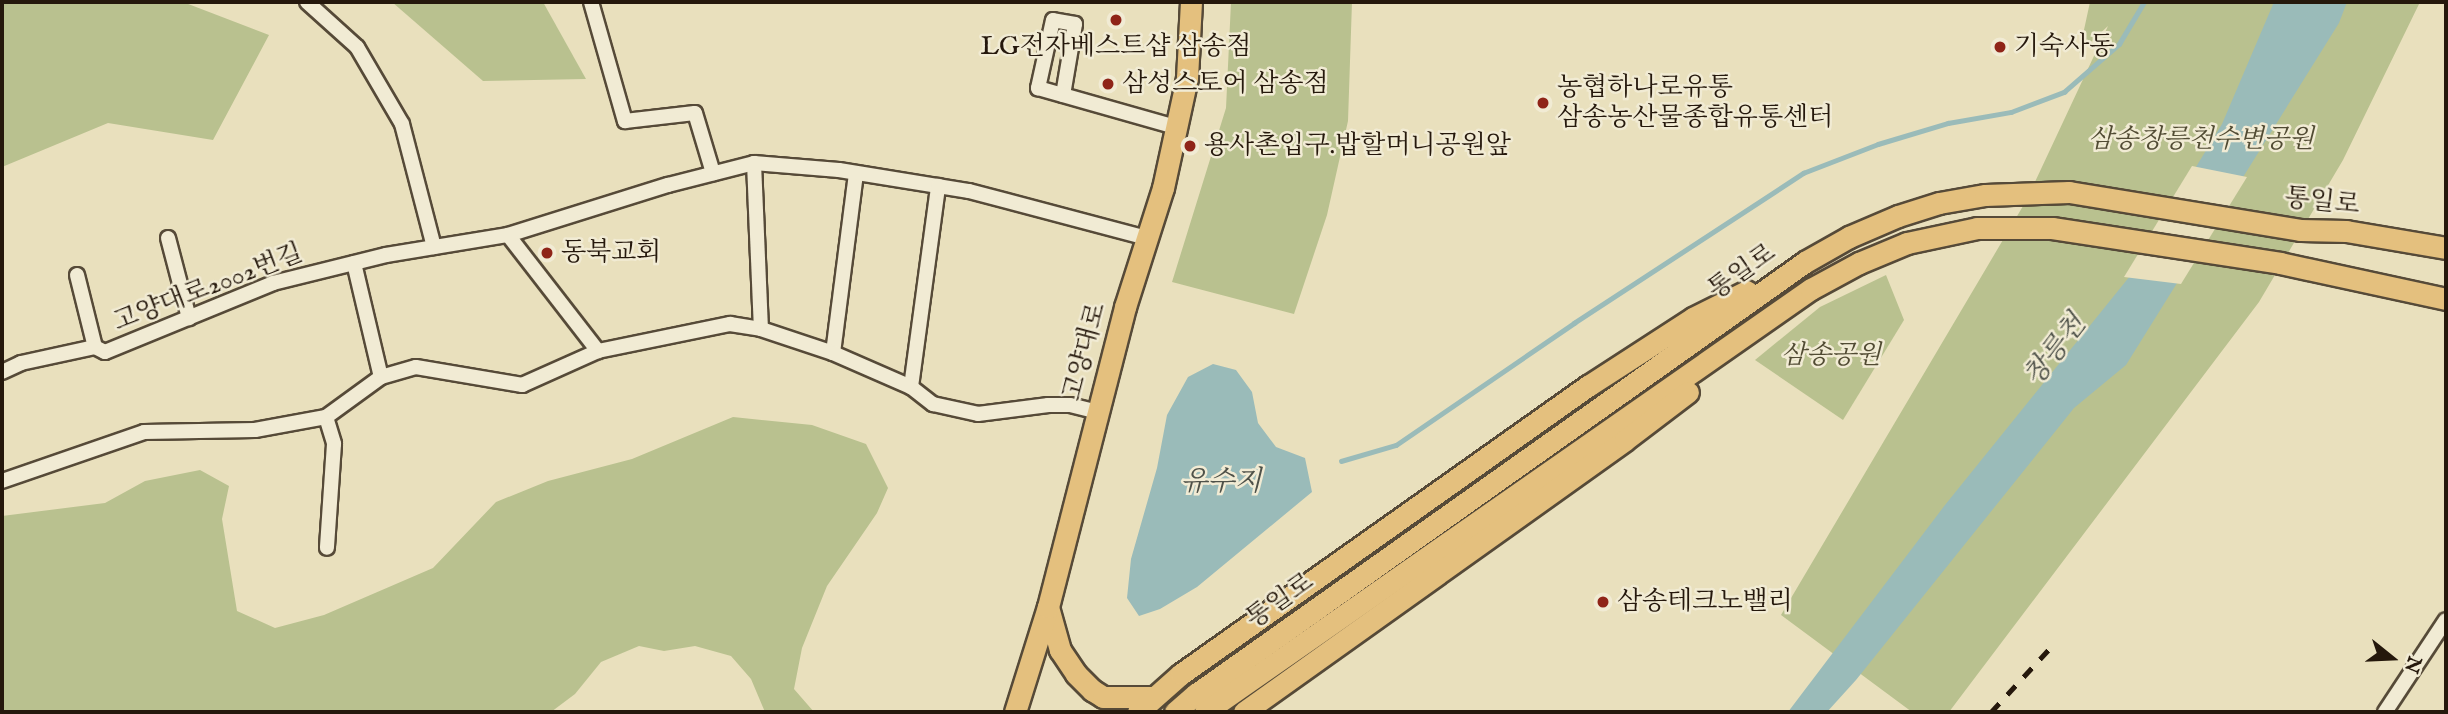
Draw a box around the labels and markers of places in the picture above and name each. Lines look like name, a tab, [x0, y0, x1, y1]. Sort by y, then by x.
marker: LG전자베스트샵 삼송점	[1108, 12, 1124, 28]
place label: LG전자베스트샵 삼송점	[981, 31, 1251, 63]
place label: 기숙사동	[2014, 31, 2114, 63]
marker: 기숙사동	[1992, 39, 2008, 55]
place label: 삼성스토어 삼송점	[1122, 68, 1329, 100]
place label: 농협하나로유통 삼송농산물종합유통센터	[1557, 72, 1833, 134]
marker: 삼성스토어 삼송점	[1100, 76, 1116, 92]
marker: 농협하나로유통 삼송농산물종합유통센터	[1535, 95, 1551, 111]
place label: 용사촌입구.밥할머니공원앞	[1204, 130, 1511, 162]
marker: 용사촌입구.밥할머니공원앞	[1182, 138, 1198, 154]
place label: 동북교회	[561, 237, 661, 269]
marker: 동북교회	[539, 245, 555, 261]
place label: 삼송테크노밸리	[1617, 586, 1793, 618]
marker: 삼송테크노밸리	[1595, 594, 1611, 610]

